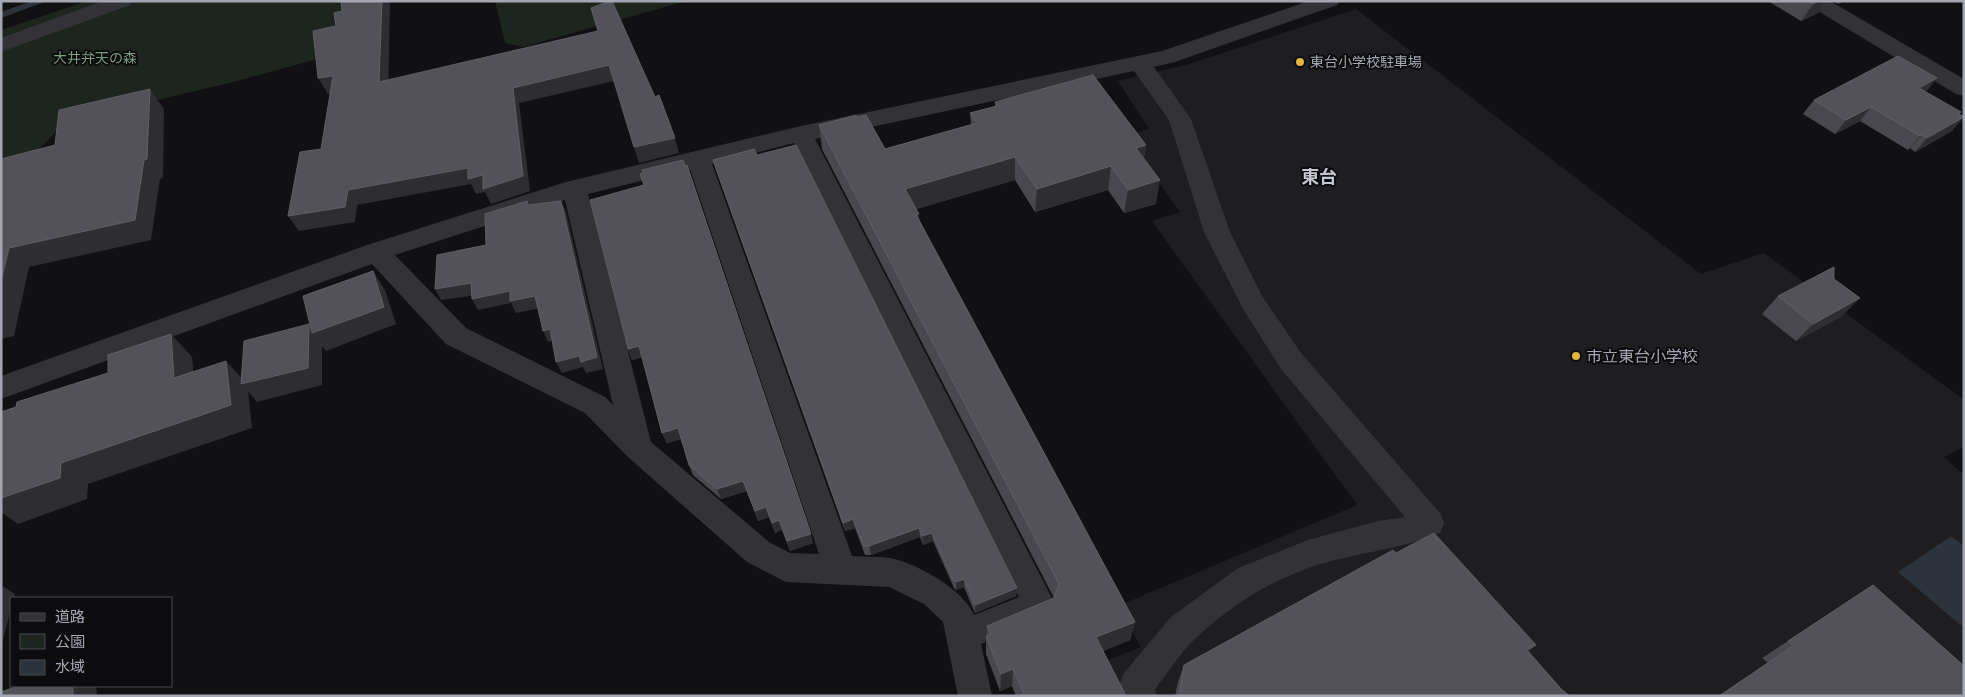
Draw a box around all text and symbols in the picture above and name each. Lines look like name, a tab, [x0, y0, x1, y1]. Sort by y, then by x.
park label: 大井弁天の森	[53, 50, 137, 67]
place label: 東台小学校駐車場	[1310, 54, 1422, 71]
marker: 東台小学校駐車場	[1294, 56, 1306, 68]
district label: 東台	[1301, 167, 1337, 188]
place label: 市立東台小学校	[1586, 348, 1698, 367]
marker: 市立東台小学校	[1570, 350, 1582, 362]
legend	[10, 597, 172, 687]
text: 道路	[55, 608, 85, 627]
text: 公園	[55, 633, 85, 652]
text: 水域	[55, 658, 85, 677]

